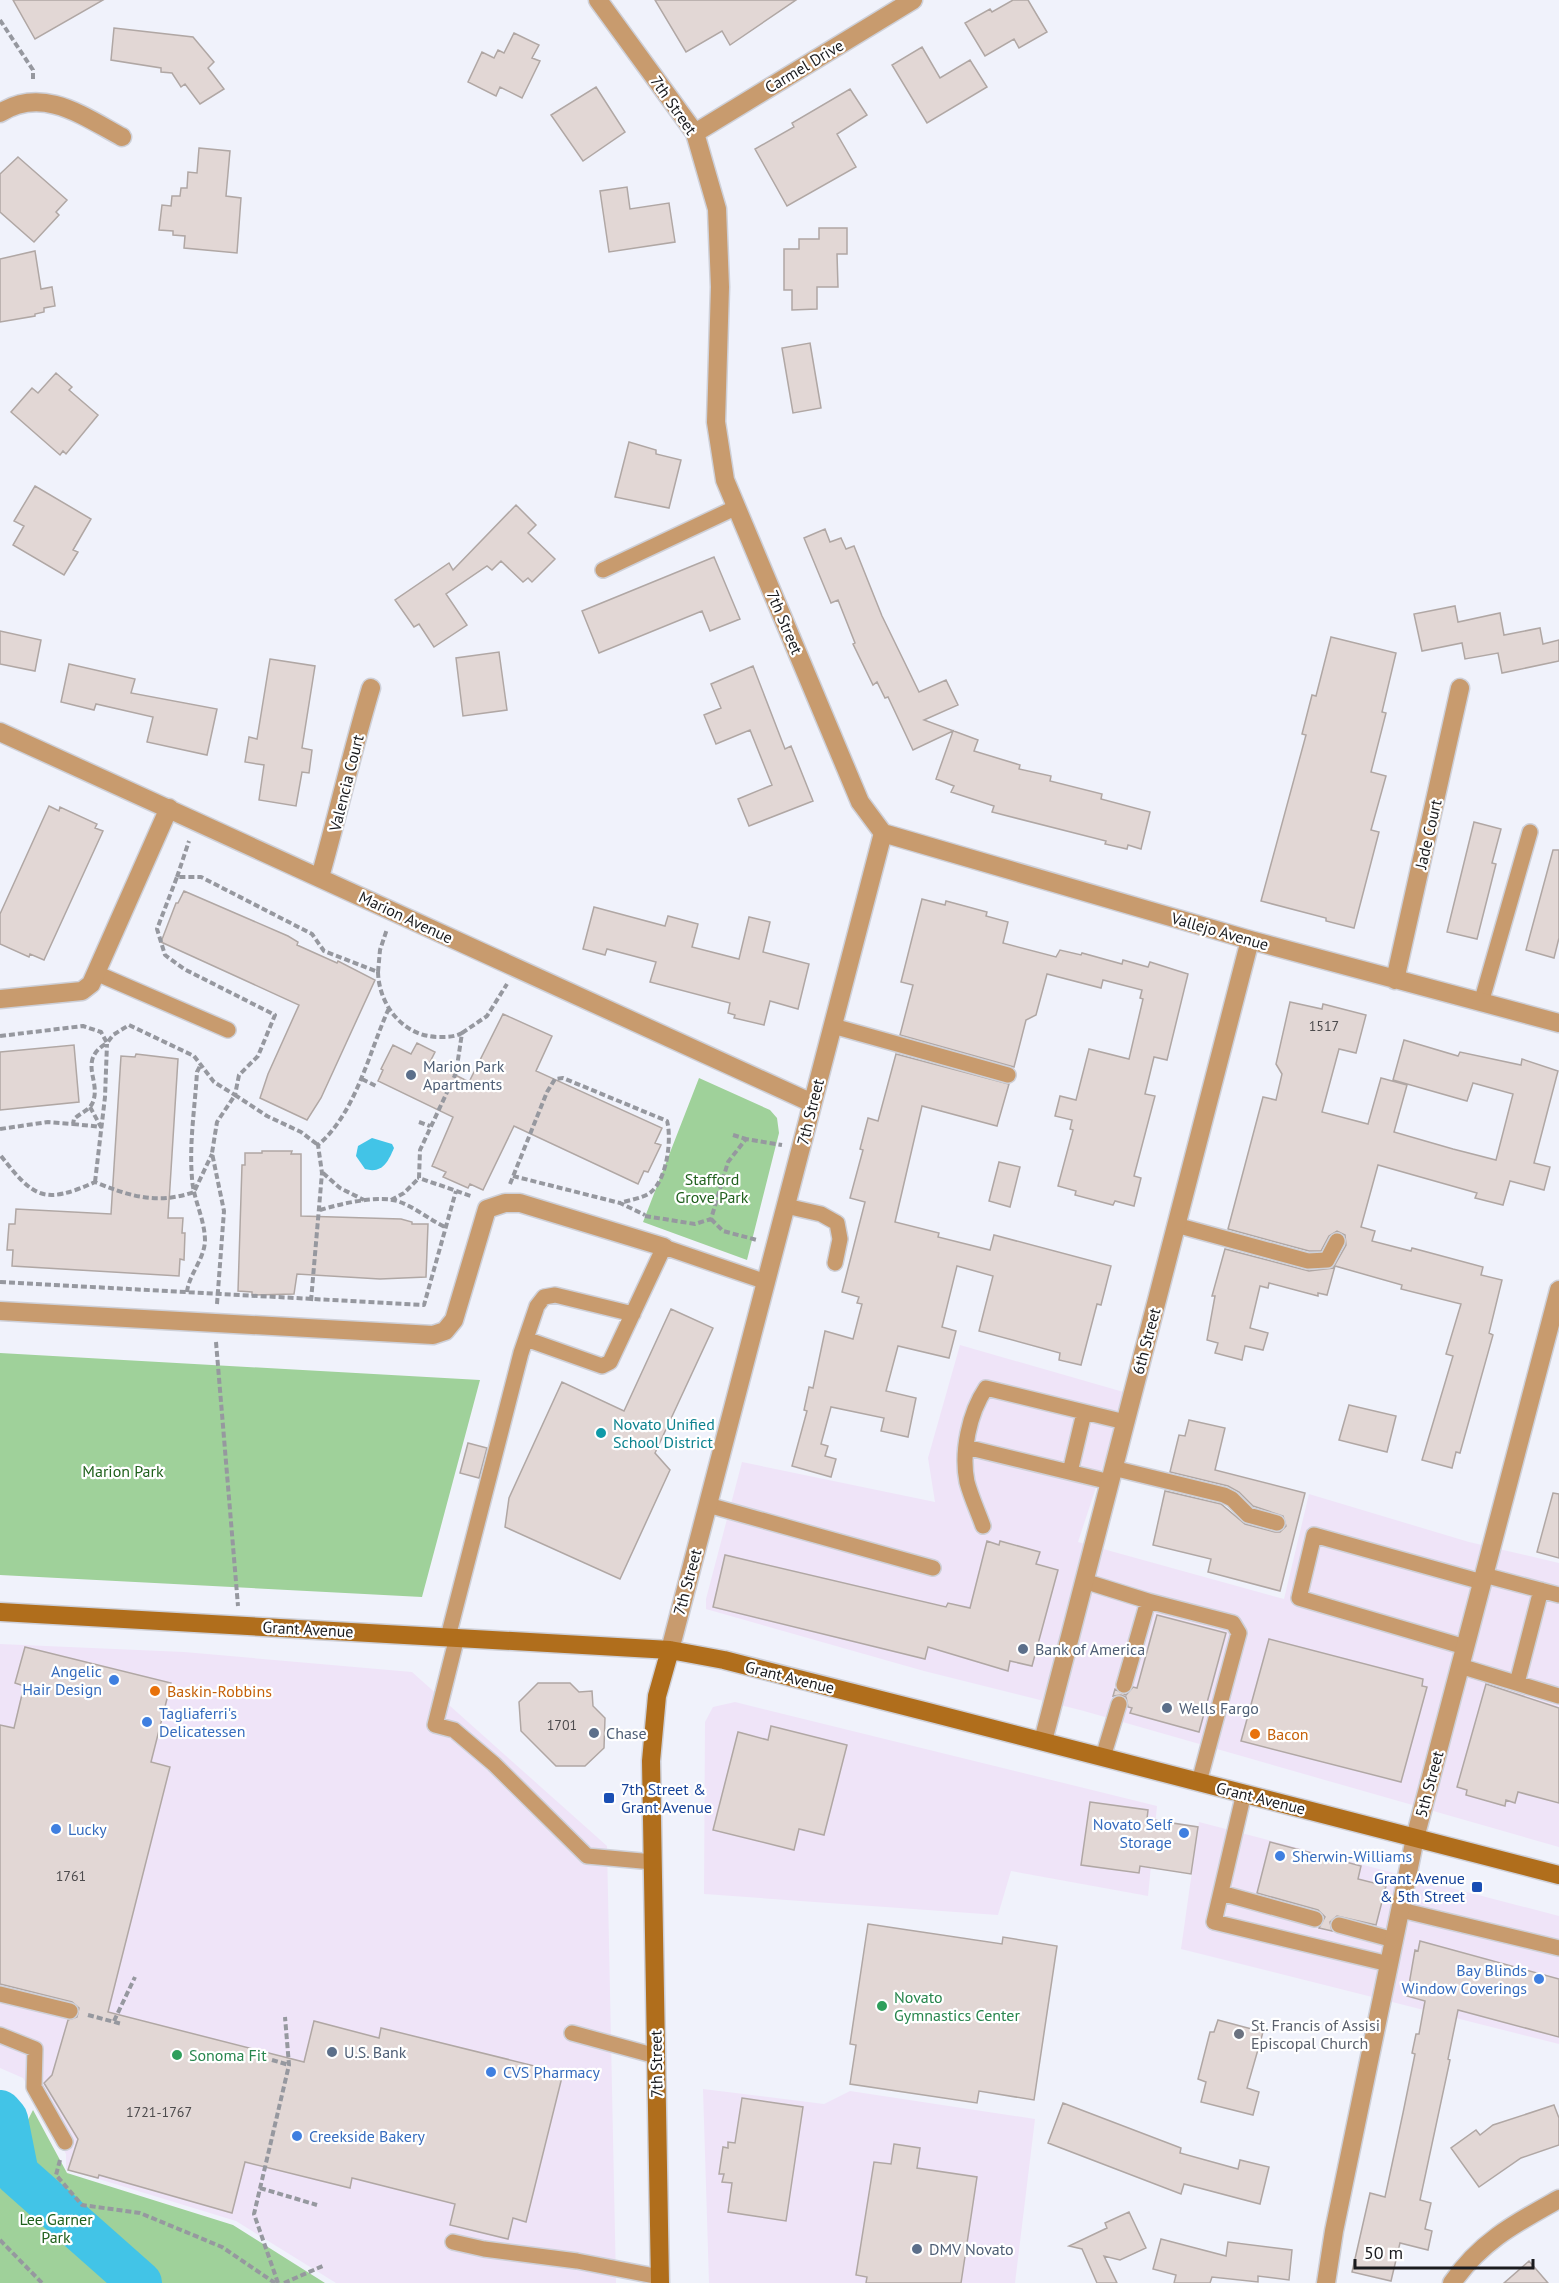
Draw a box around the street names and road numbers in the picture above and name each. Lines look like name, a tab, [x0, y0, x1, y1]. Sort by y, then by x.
street label: Carmel Drive	[761, 35, 847, 97]
street label: 7th Street	[646, 72, 702, 139]
street label: 7th Street	[763, 587, 808, 658]
street label: Valencia Court	[324, 732, 368, 834]
street label: Jade Court	[1410, 797, 1446, 872]
street label: Marion Avenue	[356, 887, 456, 947]
street label: Vallejo Avenue	[1168, 907, 1271, 954]
street label: 7th Street	[792, 1076, 828, 1147]
street label: 6th Street	[1128, 1305, 1165, 1376]
street label: 7th Street	[669, 1546, 706, 1617]
street label: Grant Avenue	[262, 1617, 354, 1641]
street label: Grant Avenue	[743, 1656, 837, 1698]
street label: 5th Street	[1411, 1748, 1448, 1819]
street label: Grant Avenue	[1214, 1777, 1308, 1819]
street label: 7th Street	[645, 2029, 667, 2098]

